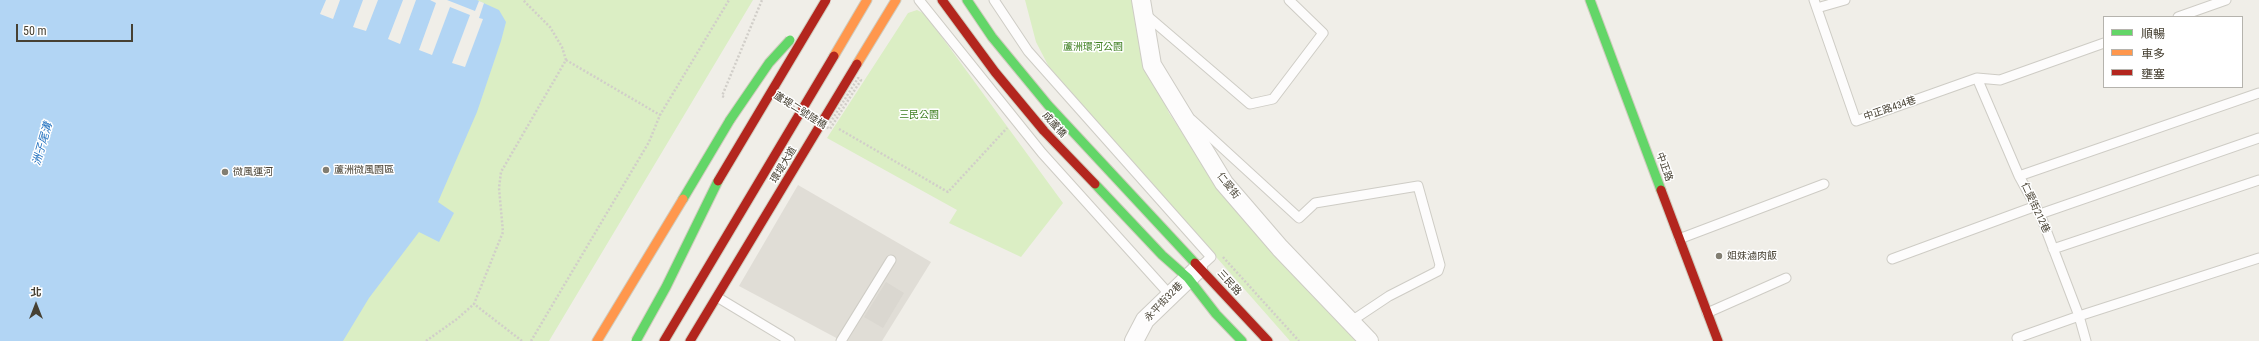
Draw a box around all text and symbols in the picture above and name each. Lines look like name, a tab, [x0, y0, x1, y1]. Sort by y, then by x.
scale bar	[18, 16, 135, 42]
legend	[2103, 16, 2243, 88]
text: 50 m	[23, 24, 47, 38]
text: 順暢	[2141, 27, 2165, 41]
park label: 蘆洲環河公園	[1063, 41, 1123, 53]
text: 車多	[2141, 47, 2165, 61]
text: 壅塞	[2141, 67, 2165, 81]
street label: 蘆堤二號陸橋	[771, 90, 829, 132]
street label: 中正路434巷	[1862, 94, 1918, 124]
park label: 三民公園	[899, 109, 939, 121]
street label: 成蘆橋	[1040, 110, 1068, 140]
water label: 洲子尾溝	[31, 121, 55, 167]
street label: 環堤大道	[769, 145, 799, 185]
street label: 中正路	[1653, 151, 1675, 183]
place label: 蘆洲微風園區	[334, 164, 394, 176]
marker: 蘆洲微風園區	[321, 165, 331, 175]
place label: 微風運河	[233, 166, 273, 178]
marker: 微風運河	[220, 167, 230, 177]
street label: 仁愛街	[1214, 170, 1242, 202]
street label: 仁愛街212巷	[2018, 181, 2052, 235]
place label: 姐妹滷肉飯	[1727, 250, 1777, 262]
marker: 姐妹滷肉飯	[1714, 251, 1724, 261]
street label: 三民路	[1215, 268, 1243, 298]
street label: 永平街32巷	[1142, 280, 1186, 324]
north arrow	[16, 285, 56, 325]
text: 北	[31, 286, 42, 299]

